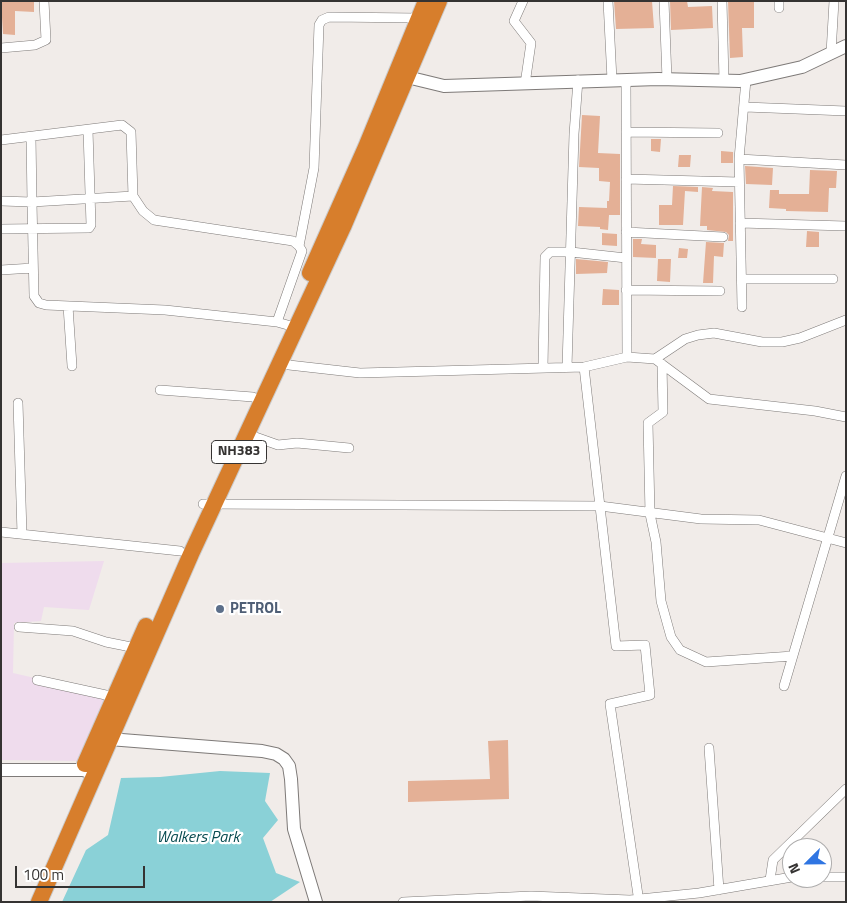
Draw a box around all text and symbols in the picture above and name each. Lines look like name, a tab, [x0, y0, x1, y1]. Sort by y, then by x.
road number: NH383	[212, 441, 266, 464]
place label: PETROL	[230, 600, 281, 618]
marker: PETROL	[214, 603, 226, 615]
water label: Walkers Park	[157, 828, 239, 848]
north arrow	[782, 838, 832, 888]
scale bar	[18, 856, 148, 888]
text: N	[782, 860, 805, 877]
text: 100 m	[23, 863, 64, 886]

